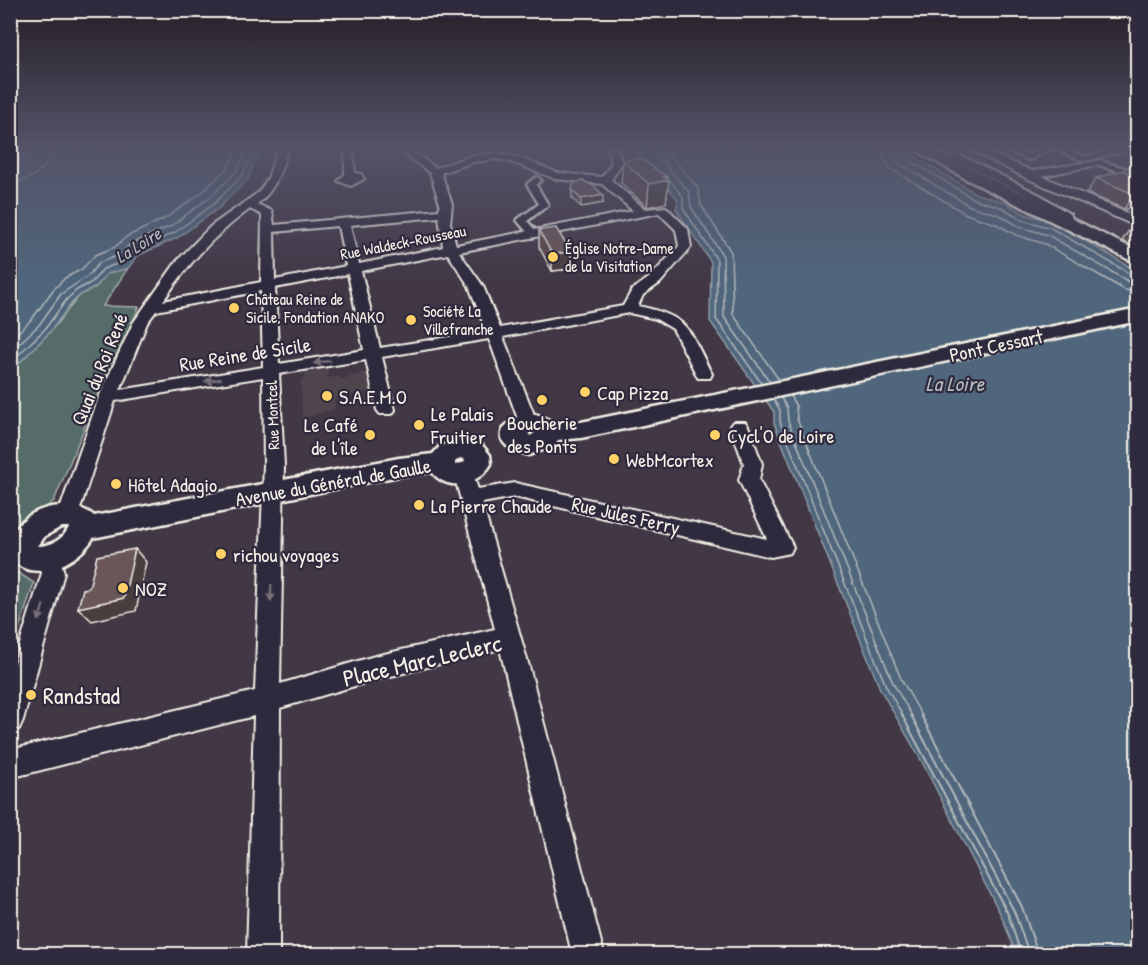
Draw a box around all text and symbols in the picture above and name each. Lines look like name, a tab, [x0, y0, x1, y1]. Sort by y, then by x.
street label: Rue Waldeck-Rousseau	[338, 219, 468, 265]
water label: La Loire	[110, 221, 167, 269]
place label: Église Notre-Dame de la Visitation	[565, 237, 674, 277]
marker: Église Notre-Dame de la Visitation	[546, 250, 560, 264]
place label: Château Reine de Sicile, Fondation ANAKO	[246, 288, 384, 328]
place label: Société La Villefranche	[423, 300, 494, 340]
marker: Château Reine de Sicile, Fondation ANAKO	[227, 301, 241, 315]
street label: Quai du Roi René	[64, 309, 134, 429]
marker: Société La Villefranche	[404, 313, 418, 327]
street label: Pont Cessart	[947, 322, 1046, 368]
street label: Rue Reine de Sicile	[178, 330, 312, 378]
one-way arrow	[312, 358, 331, 367]
water label: La Loire	[926, 369, 986, 398]
one-way arrow	[204, 376, 223, 385]
street label: Rue Montcel	[260, 379, 284, 450]
place label: Cap Pizza	[597, 379, 668, 406]
place label: S.A.E.M.O	[339, 383, 407, 410]
marker: Cap Pizza	[578, 385, 592, 399]
marker: S.A.E.M.O	[320, 389, 334, 403]
marker: Boucherie des Ponts	[535, 393, 549, 407]
place label: Le Palais Fruitier	[430, 400, 494, 450]
place label: Boucherie des Ponts	[507, 409, 577, 459]
place label: Le Café de l'île	[304, 411, 358, 461]
marker: Le Palais Fruitier	[412, 418, 426, 432]
place label: Cycl'O de Loire	[727, 422, 835, 449]
marker: Le Café de l'île	[363, 428, 377, 442]
marker: Cycl'O de Loire	[708, 428, 722, 442]
place label: WebMcortex	[626, 446, 714, 473]
street label: Avenue du Général de Gaulle	[233, 451, 433, 512]
marker: WebMcortex	[607, 452, 621, 466]
place label: Hôtel Adagio	[128, 471, 217, 498]
marker: Hôtel Adagio	[109, 477, 123, 491]
street label: Rue Jules Ferry	[569, 489, 683, 541]
place label: La Pierre Chaude	[431, 492, 552, 519]
marker: La Pierre Chaude	[412, 498, 426, 512]
place label: richou voyages	[233, 541, 339, 568]
marker: richou voyages	[214, 547, 228, 561]
place label: NOZ	[135, 575, 167, 602]
marker: NOZ	[116, 581, 130, 595]
one-way arrow	[267, 584, 276, 603]
one-way arrow	[36, 604, 45, 622]
street label: Place Marc Leclerc	[340, 626, 505, 694]
place label: Randstad	[43, 679, 120, 711]
marker: Randstad	[24, 688, 38, 702]

